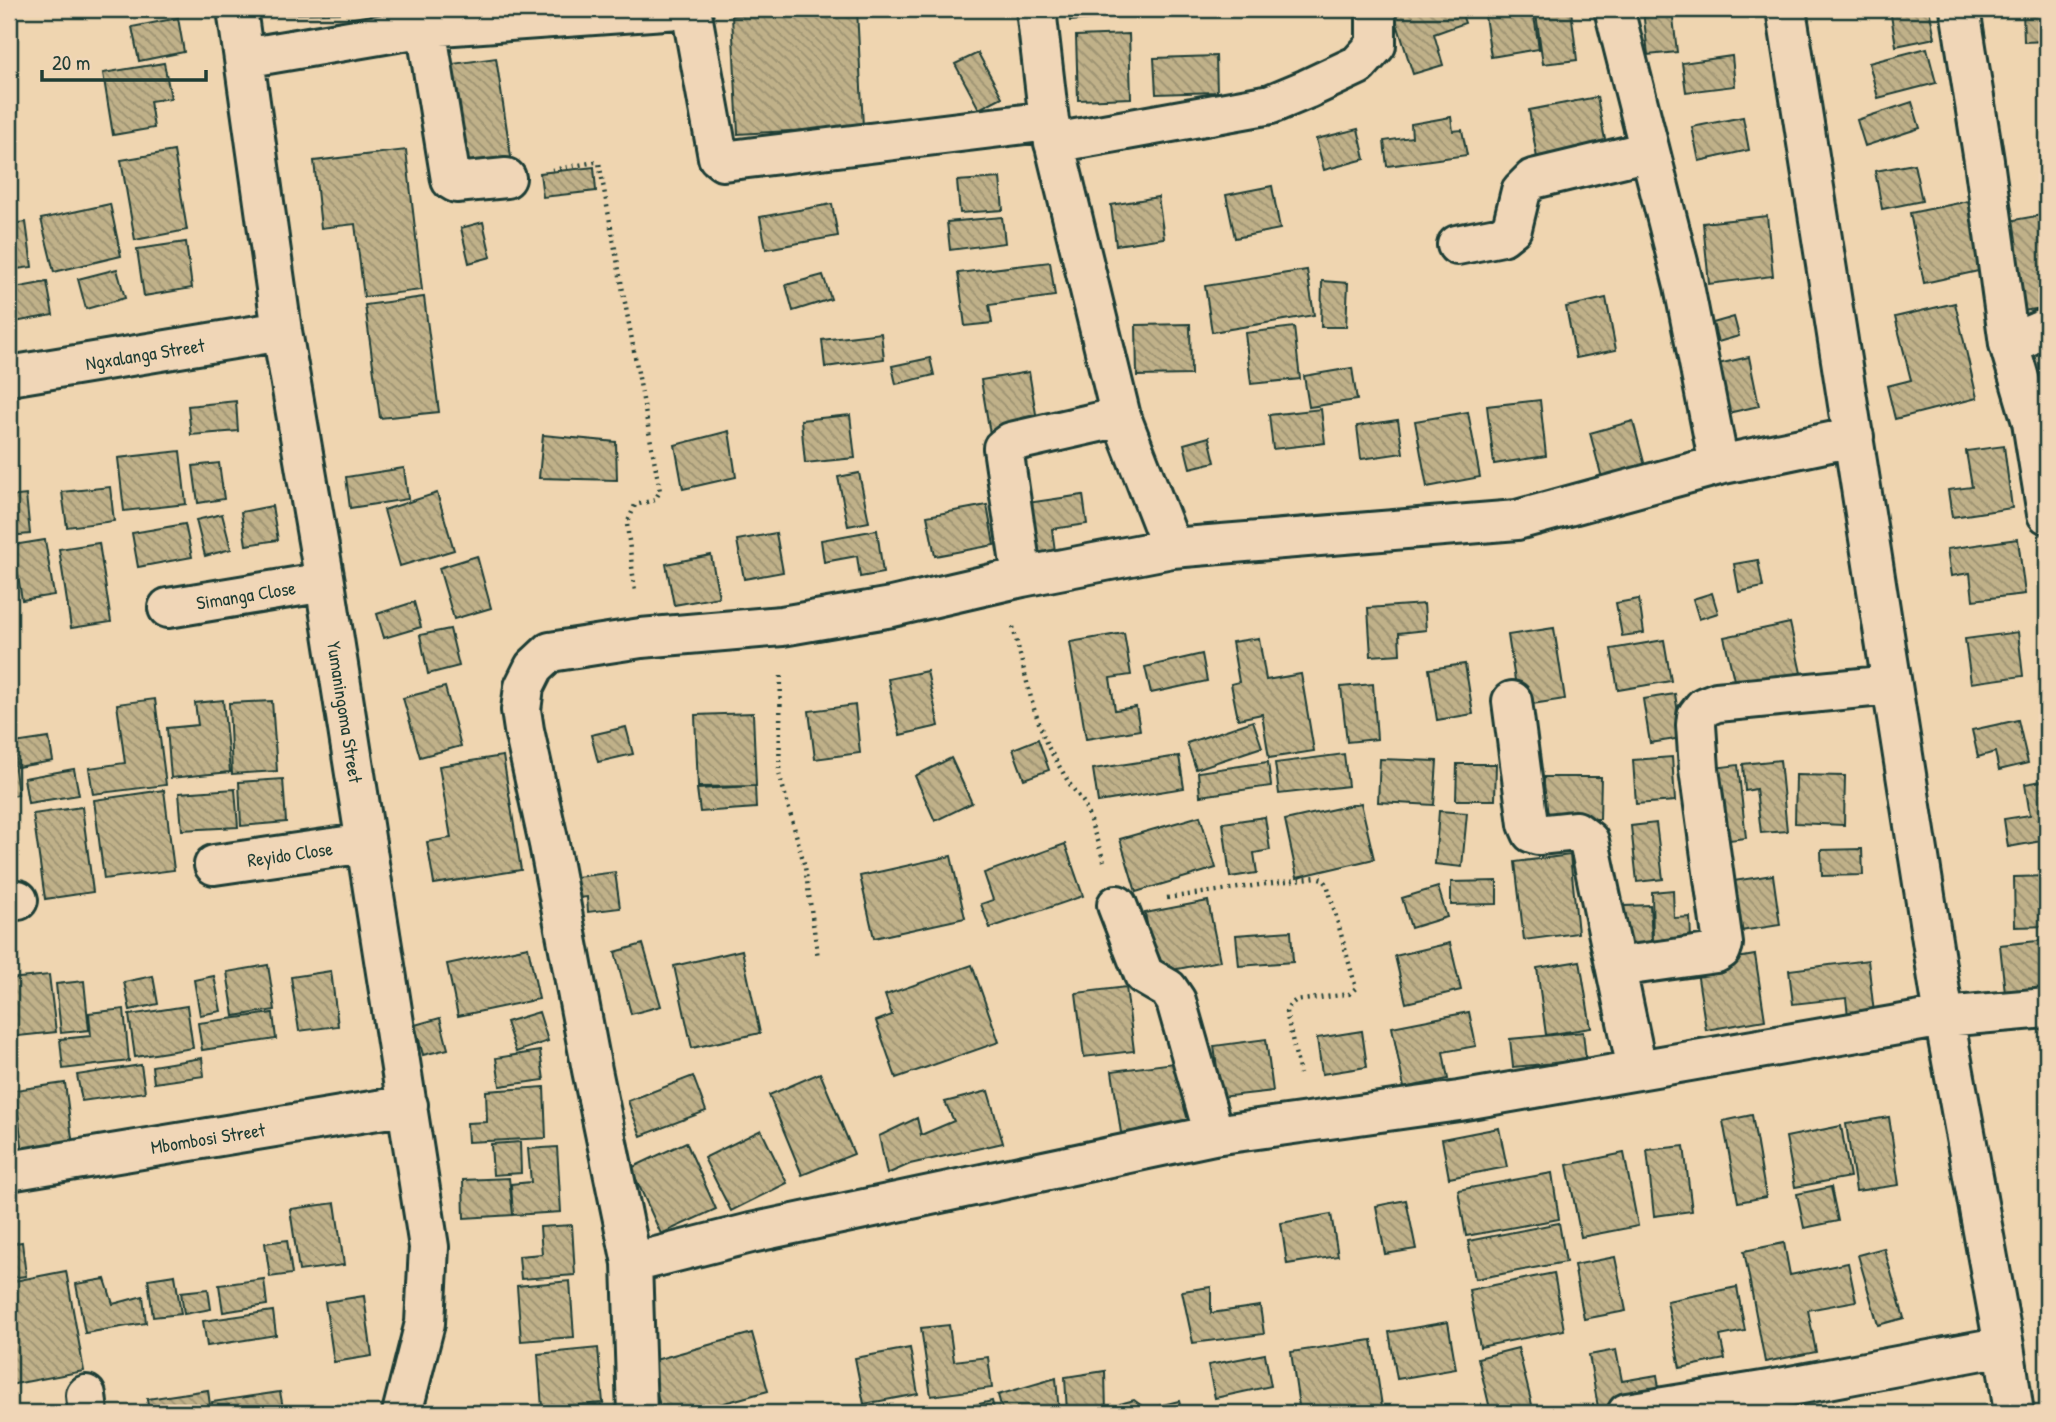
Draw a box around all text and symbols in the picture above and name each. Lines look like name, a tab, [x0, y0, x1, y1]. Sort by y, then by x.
scale bar	[42, 38, 206, 82]
text: 20 m	[52, 48, 90, 77]
street label: Ngxalanga Street	[84, 332, 207, 376]
street label: Simanga Close	[194, 574, 298, 616]
street label: Yumaningoma Street	[321, 639, 369, 785]
street label: Reyido Close	[246, 835, 335, 873]
street label: Mbombosi Street	[149, 1116, 267, 1160]

